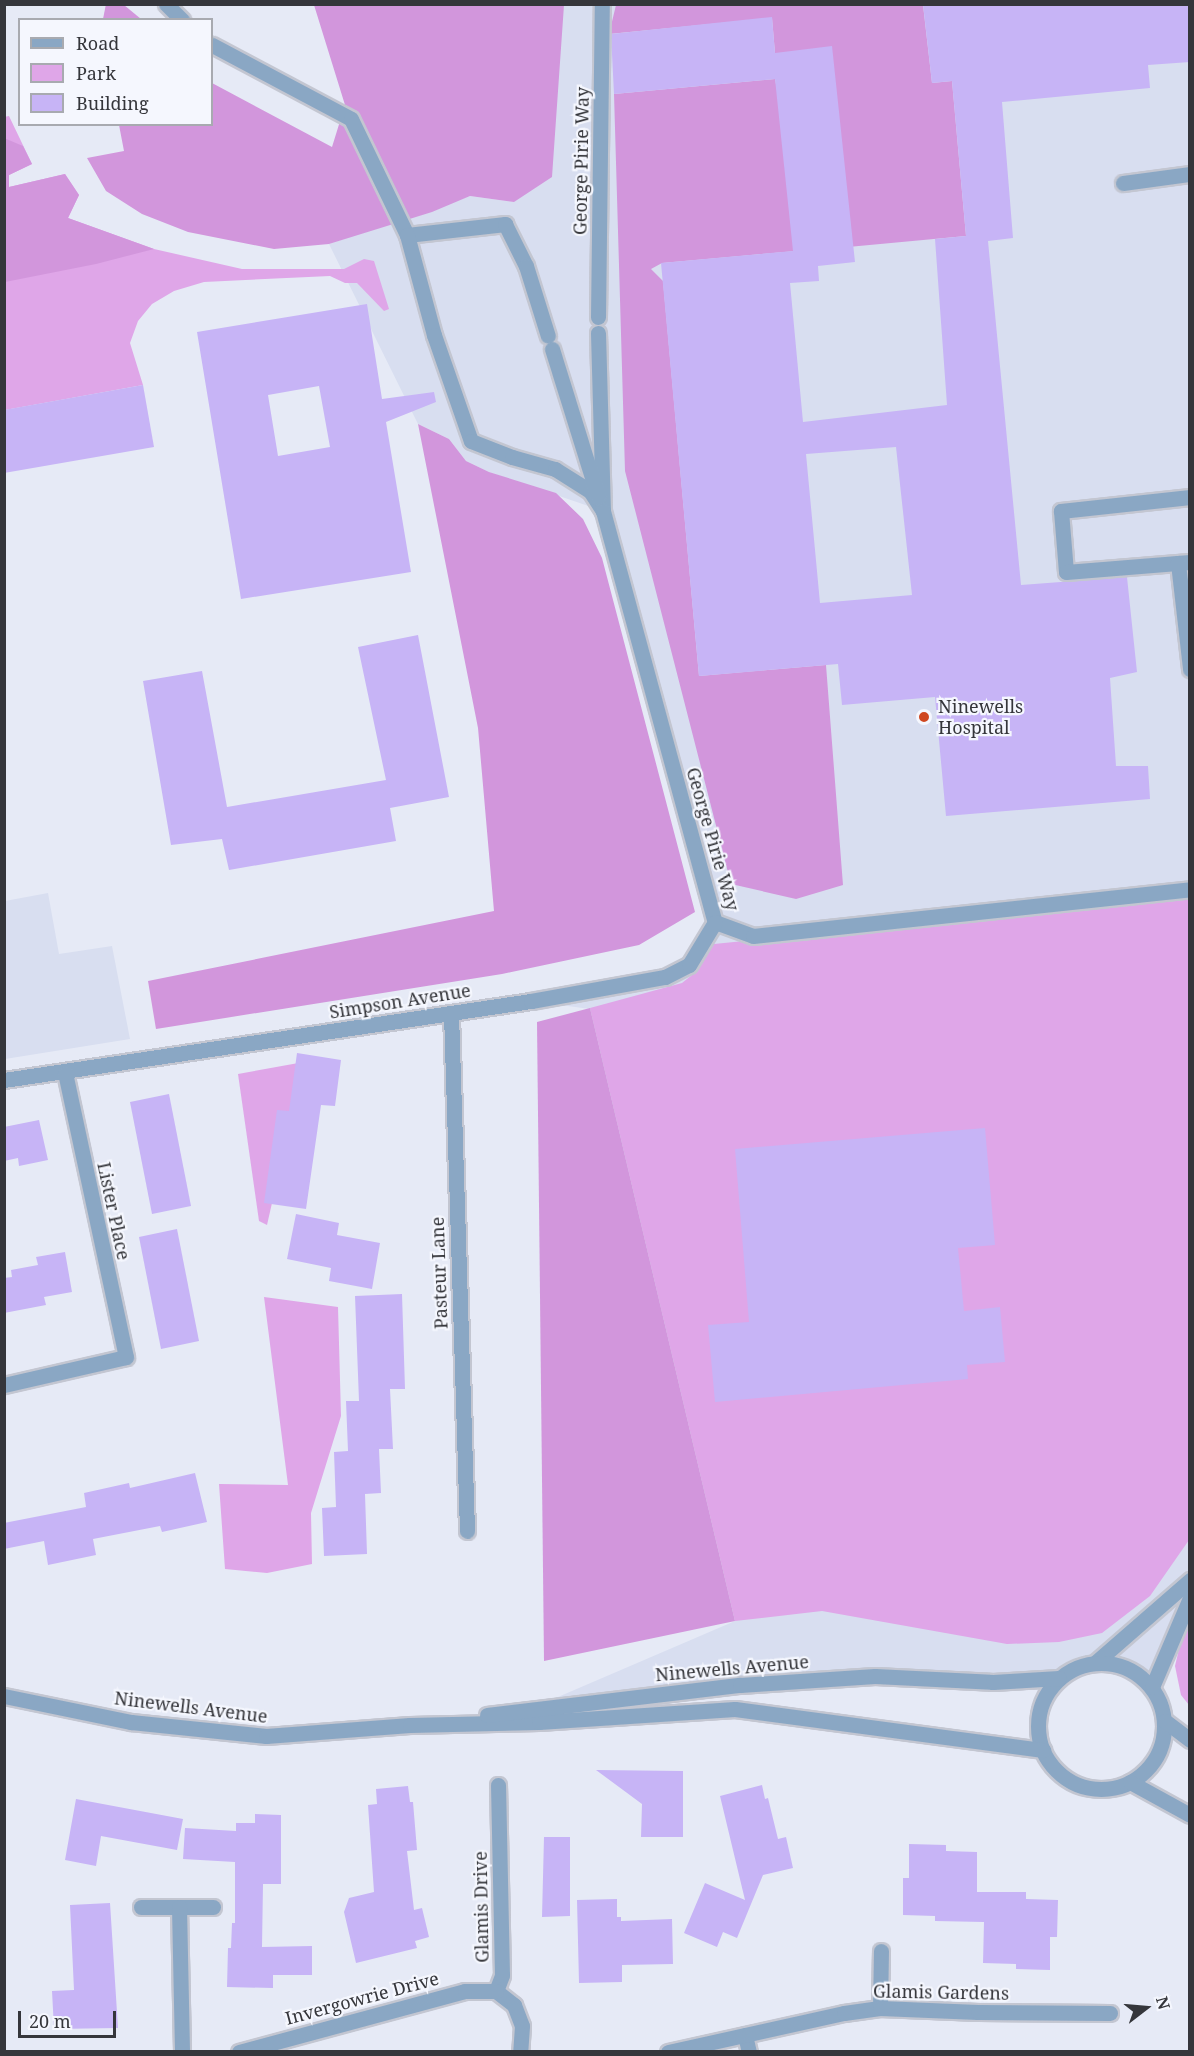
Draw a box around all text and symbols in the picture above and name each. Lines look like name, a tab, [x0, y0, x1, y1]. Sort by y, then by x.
legend	[18, 18, 213, 126]
text: Road	[76, 31, 119, 55]
text: Park	[76, 61, 116, 85]
street label: George Pirie Way	[569, 87, 593, 235]
text: Building	[76, 91, 149, 115]
place label: Ninewells Hospital	[938, 696, 1023, 738]
marker: Ninewells Hospital	[915, 708, 933, 726]
street label: George Pirie Way	[682, 765, 744, 913]
street label: Simpson Avenue	[328, 979, 472, 1023]
street label: Lister Place	[93, 1160, 135, 1262]
street label: Pasteur Lane	[426, 1217, 452, 1329]
street label: Ninewells Avenue	[654, 1651, 810, 1685]
street label: Ninewells Avenue	[113, 1687, 269, 1727]
street label: Glamis Drive	[469, 1851, 493, 1963]
street label: Invergowrie Drive	[283, 1967, 441, 2029]
north arrow	[1116, 1978, 1176, 2038]
street label: Glamis Gardens	[873, 1980, 1009, 2004]
text: N	[1151, 1994, 1176, 2012]
scale bar	[21, 1999, 118, 2037]
text: 20 m	[29, 2009, 71, 2033]

